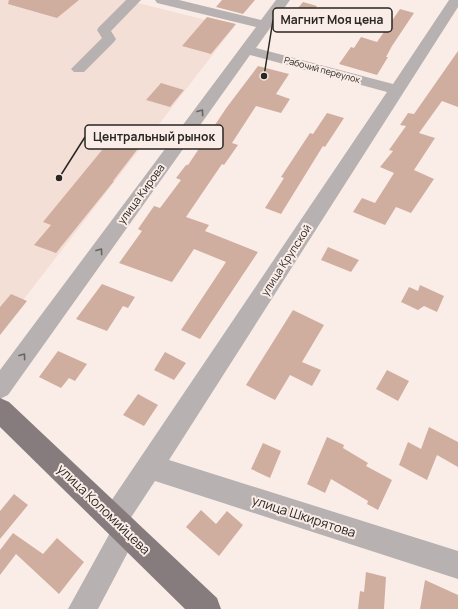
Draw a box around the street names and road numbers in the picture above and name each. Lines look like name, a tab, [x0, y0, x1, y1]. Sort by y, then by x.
street label: Рабочий переулок	[283, 53, 362, 86]
street label: улица Кирова	[114, 161, 168, 227]
street label: улица Крупской	[257, 221, 314, 298]
street label: улица Коломийцева	[54, 460, 154, 558]
street label: улица Шкирятова	[250, 491, 358, 541]

